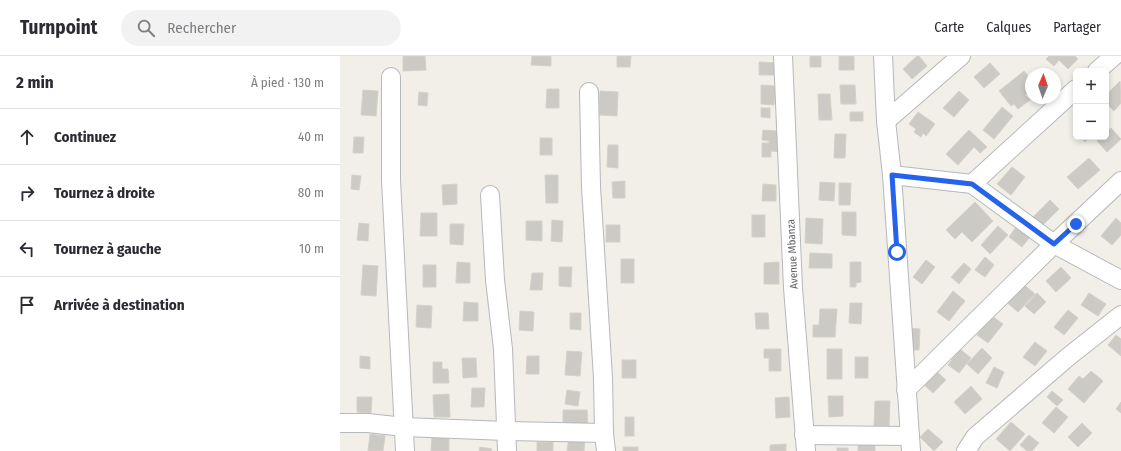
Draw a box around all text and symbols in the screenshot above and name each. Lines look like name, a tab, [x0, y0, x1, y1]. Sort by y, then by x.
search box	[121, 10, 401, 46]
text: Turnpoint	[20, 16, 97, 39]
icon: search	[135, 17, 157, 39]
text: Rechercher	[167, 19, 236, 37]
text: Carte	[934, 19, 964, 36]
text: Calques	[986, 19, 1031, 36]
text: Partager	[1053, 19, 1101, 36]
north arrow	[1025, 68, 1061, 104]
map controls	[1073, 68, 1109, 140]
button: +	[1073, 68, 1109, 104]
text: 2 min	[16, 72, 54, 93]
text: À pied · 130 m	[251, 75, 324, 90]
button: −	[1073, 104, 1109, 140]
icon: ahead	[16, 126, 38, 148]
text: Continuez	[54, 128, 116, 146]
text: 40 m	[298, 129, 324, 144]
icon: right	[16, 182, 38, 204]
text: Tournez à droite	[54, 184, 155, 202]
text: 80 m	[298, 185, 324, 200]
route end	[1067, 215, 1085, 233]
street label: Avenue Mbanza	[784, 219, 801, 289]
icon: left	[16, 238, 38, 260]
text: Tournez à gauche	[54, 240, 161, 258]
text: 10 m	[299, 241, 324, 256]
route start	[888, 243, 906, 261]
icon: arrive	[16, 294, 38, 316]
text: Arrivée à destination	[54, 296, 185, 314]

